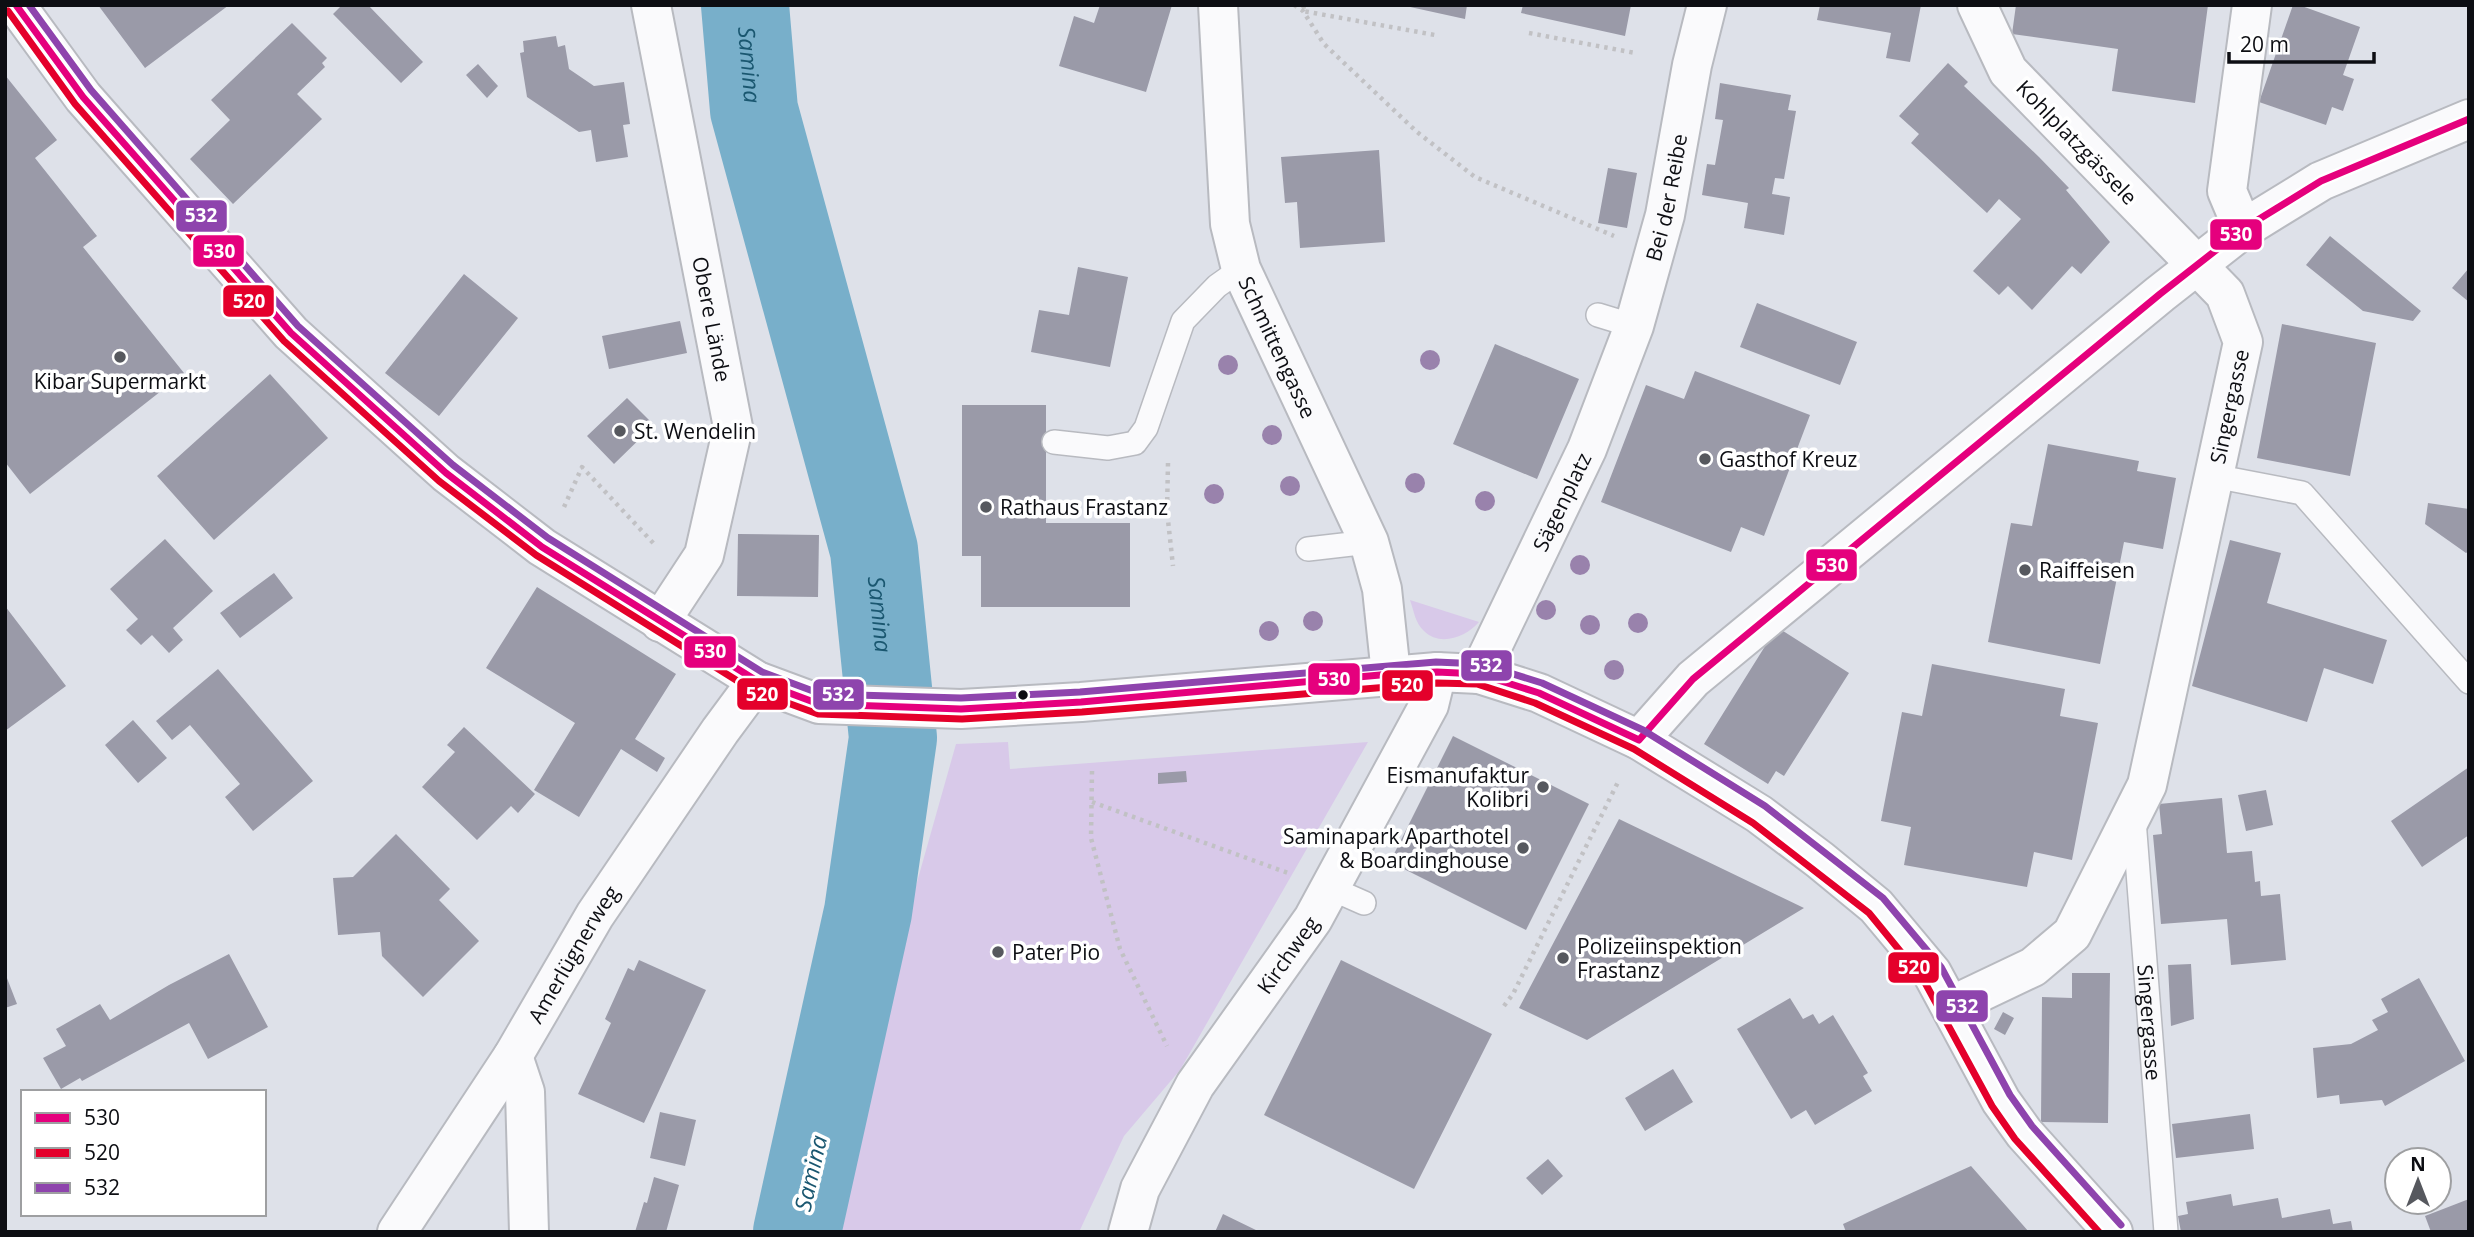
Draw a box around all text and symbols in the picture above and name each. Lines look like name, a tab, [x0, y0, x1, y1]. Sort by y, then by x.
scale bar	[2229, 21, 2374, 65]
water label: Samina	[731, 25, 769, 104]
text: 20 m	[2240, 30, 2289, 58]
street label: Kohlplatzgässele	[2010, 74, 2144, 210]
street label: Bei der Reibe	[1639, 132, 1693, 264]
line badge: 532	[175, 199, 228, 233]
text: 532	[185, 202, 217, 228]
line badge: 530	[2209, 218, 2263, 251]
text: 530	[2220, 221, 2252, 247]
line badge: 530	[192, 234, 245, 268]
text: 530	[203, 238, 235, 264]
street label: Obere Lände	[686, 254, 738, 384]
street label: Schmittengasse	[1232, 272, 1323, 423]
line badge: 520	[222, 284, 275, 318]
text: 520	[233, 288, 265, 314]
street label: Singergasse	[2203, 347, 2255, 466]
marker: Kibar Supermarkt	[112, 349, 128, 365]
place label: Kibar Supermarkt	[34, 367, 206, 395]
place label: St. Wendelin	[634, 417, 756, 445]
marker: St. Wendelin	[612, 423, 628, 439]
place label: Gasthof Kreuz	[1719, 445, 1858, 473]
street label: Sägenplatz	[1526, 448, 1597, 556]
marker: Gasthof Kreuz	[1697, 451, 1713, 467]
place label: Rathaus Frastanz	[1000, 493, 1168, 521]
marker: Rathaus Frastanz	[978, 499, 994, 515]
line badge: 530	[1805, 548, 1858, 582]
text: 530	[1816, 552, 1848, 578]
place label: Raiffeisen	[2039, 556, 2135, 584]
marker: Raiffeisen	[2017, 562, 2033, 578]
water label: Samina	[861, 574, 900, 654]
line badge: 530	[683, 635, 737, 669]
text: 530	[694, 638, 726, 664]
line badge: 532	[1460, 649, 1513, 682]
text: 532	[1470, 652, 1502, 678]
line badge: 530	[1307, 662, 1361, 696]
text: 530	[1318, 666, 1350, 692]
line badge: 520	[1381, 669, 1434, 702]
text: 520	[1391, 672, 1423, 698]
line badge: 520	[736, 677, 789, 711]
line badge: 532	[812, 678, 865, 711]
text: 520	[746, 681, 778, 707]
text: 532	[822, 681, 854, 707]
unlabelled marker	[1016, 688, 1030, 702]
place label: Eismanufaktur Kolibri	[1386, 761, 1529, 813]
marker: Eismanufaktur Kolibri	[1535, 779, 1551, 795]
place label: Saminapark Aparthotel & Boardinghouse	[1283, 822, 1509, 874]
marker: Saminapark Aparthotel & Boardinghouse	[1515, 840, 1531, 856]
street label: Amerlügnerweg	[521, 880, 625, 1028]
street label: Kirchweg	[1250, 910, 1325, 999]
place label: Polizeiinspektion Frastanz	[1577, 932, 1742, 984]
place label: Pater Pio	[1012, 938, 1100, 966]
marker: Pater Pio	[990, 944, 1006, 960]
marker: Polizeiinspektion Frastanz	[1555, 950, 1571, 966]
line badge: 520	[1887, 951, 1940, 984]
text: 520	[1898, 954, 1930, 980]
street label: Singergasse	[2131, 963, 2168, 1082]
line badge: 532	[1935, 989, 1989, 1023]
text: 532	[1946, 993, 1978, 1019]
legend	[21, 1090, 266, 1216]
text: 530	[84, 1103, 120, 1131]
water label: Samina	[786, 1132, 834, 1214]
text: 520	[84, 1138, 120, 1166]
north arrow	[2383, 1146, 2453, 1216]
text: N	[2410, 1151, 2426, 1177]
text: 532	[84, 1173, 120, 1201]

